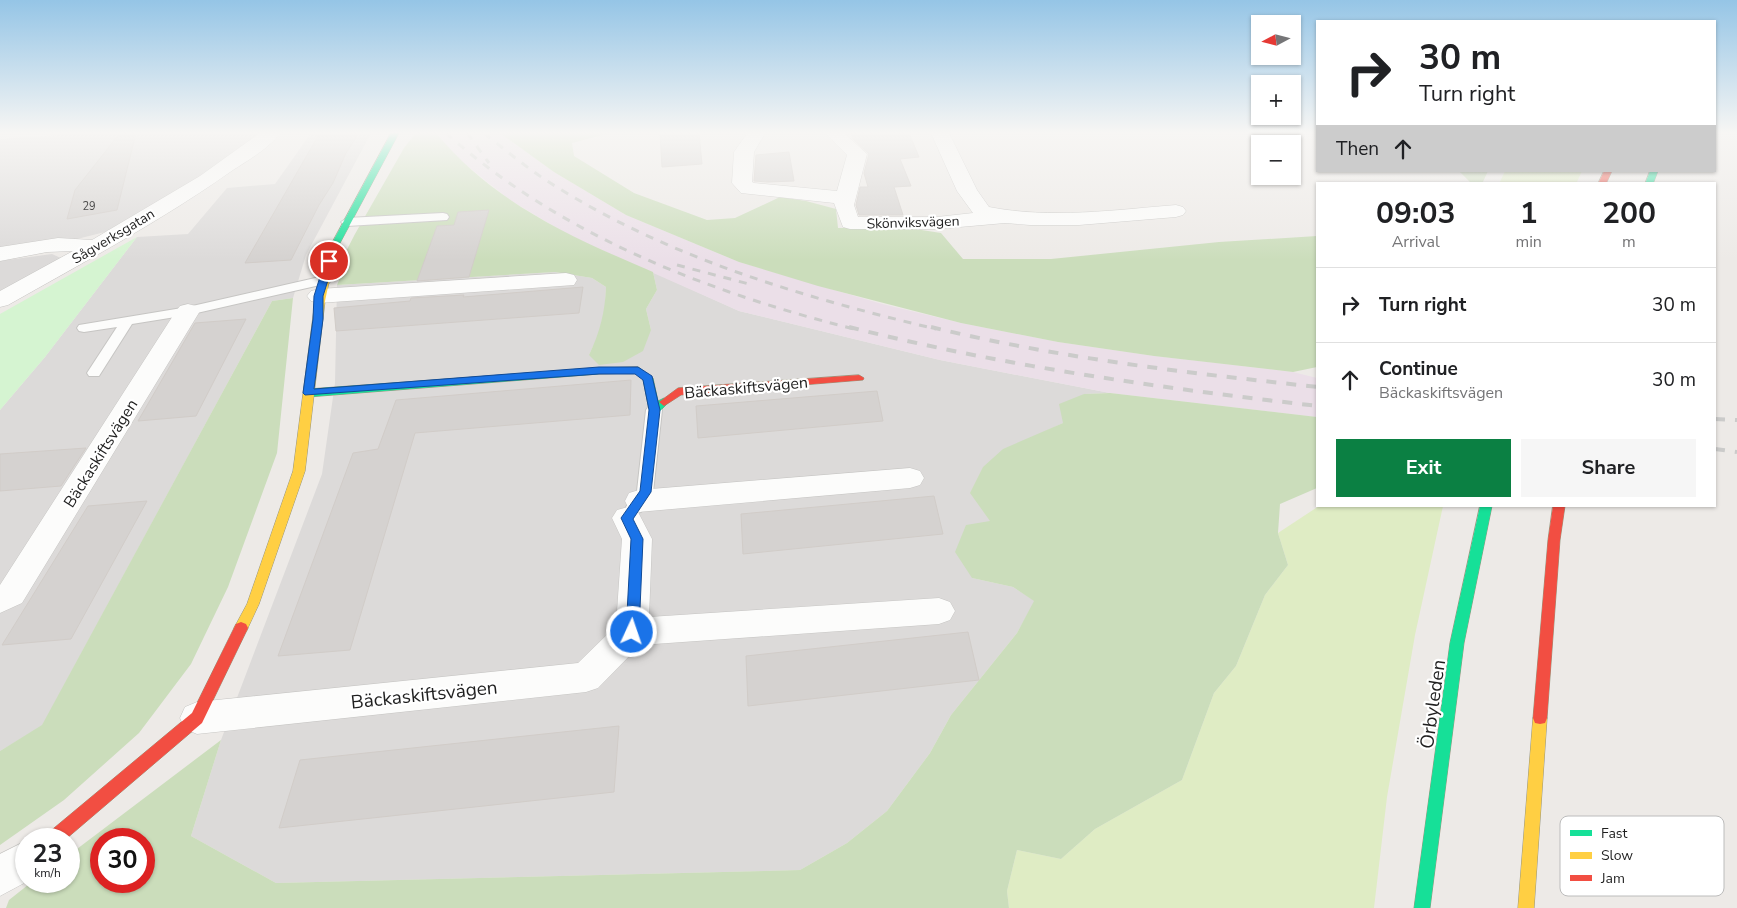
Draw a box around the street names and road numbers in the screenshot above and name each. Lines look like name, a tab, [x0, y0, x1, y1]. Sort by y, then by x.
street label: Sågverksgatan	[68, 204, 158, 269]
street label: Skönviksvägen	[866, 211, 960, 234]
street label: Bäckaskiftsvägen	[683, 372, 809, 404]
street label: Bäckaskiftsvägen	[59, 395, 143, 512]
street label: Örbyleden	[1414, 658, 1452, 750]
street label: Bäckaskiftsvägen	[349, 674, 499, 716]

